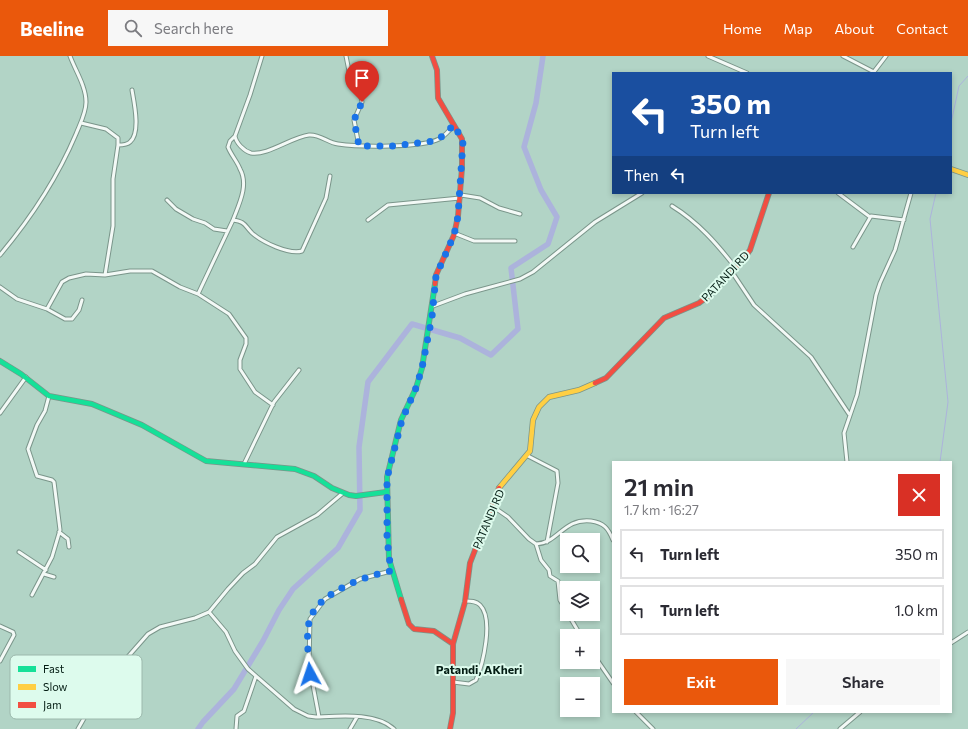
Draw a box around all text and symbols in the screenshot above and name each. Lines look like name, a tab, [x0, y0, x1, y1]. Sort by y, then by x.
search box	[108, 10, 388, 46]
text: Beeline	[20, 17, 84, 40]
icon: search	[122, 17, 144, 39]
text: Search here	[154, 19, 233, 37]
text: Home	[723, 20, 762, 37]
text: Map	[784, 20, 812, 37]
text: About	[834, 20, 874, 37]
text: Contact	[896, 20, 948, 37]
pin	[345, 61, 379, 102]
icon: arrive	[351, 67, 373, 89]
text: 350 m	[690, 86, 771, 120]
icon: left	[624, 88, 676, 140]
text: Turn left	[690, 120, 759, 142]
icon: left	[667, 164, 689, 186]
text: Then	[624, 166, 659, 184]
street label: PATANDI RD	[699, 248, 751, 304]
text: 21 min	[624, 472, 694, 501]
button: close	[898, 474, 940, 516]
street label: PATANDI RD	[470, 487, 506, 551]
text: 1.7 km · 16:27	[624, 502, 699, 518]
map controls	[560, 533, 600, 717]
button: search	[560, 533, 600, 573]
icon: left	[626, 543, 648, 565]
text: Turn left	[660, 545, 719, 563]
text: 350 m	[895, 545, 938, 563]
button: layers	[560, 581, 600, 621]
icon: left	[626, 599, 648, 621]
text: Turn left	[660, 601, 719, 619]
text: 1.0 km	[894, 601, 938, 619]
button: +	[560, 629, 600, 669]
position arrow	[289, 653, 331, 695]
legend	[10, 655, 142, 719]
button: Exit	[624, 659, 778, 705]
button: Share	[786, 659, 940, 705]
text: Fast	[43, 662, 65, 675]
district label: Patandi, AKheri	[436, 662, 522, 676]
button: −	[560, 677, 600, 717]
text: Slow	[43, 680, 68, 693]
text: Jam	[43, 698, 62, 712]

